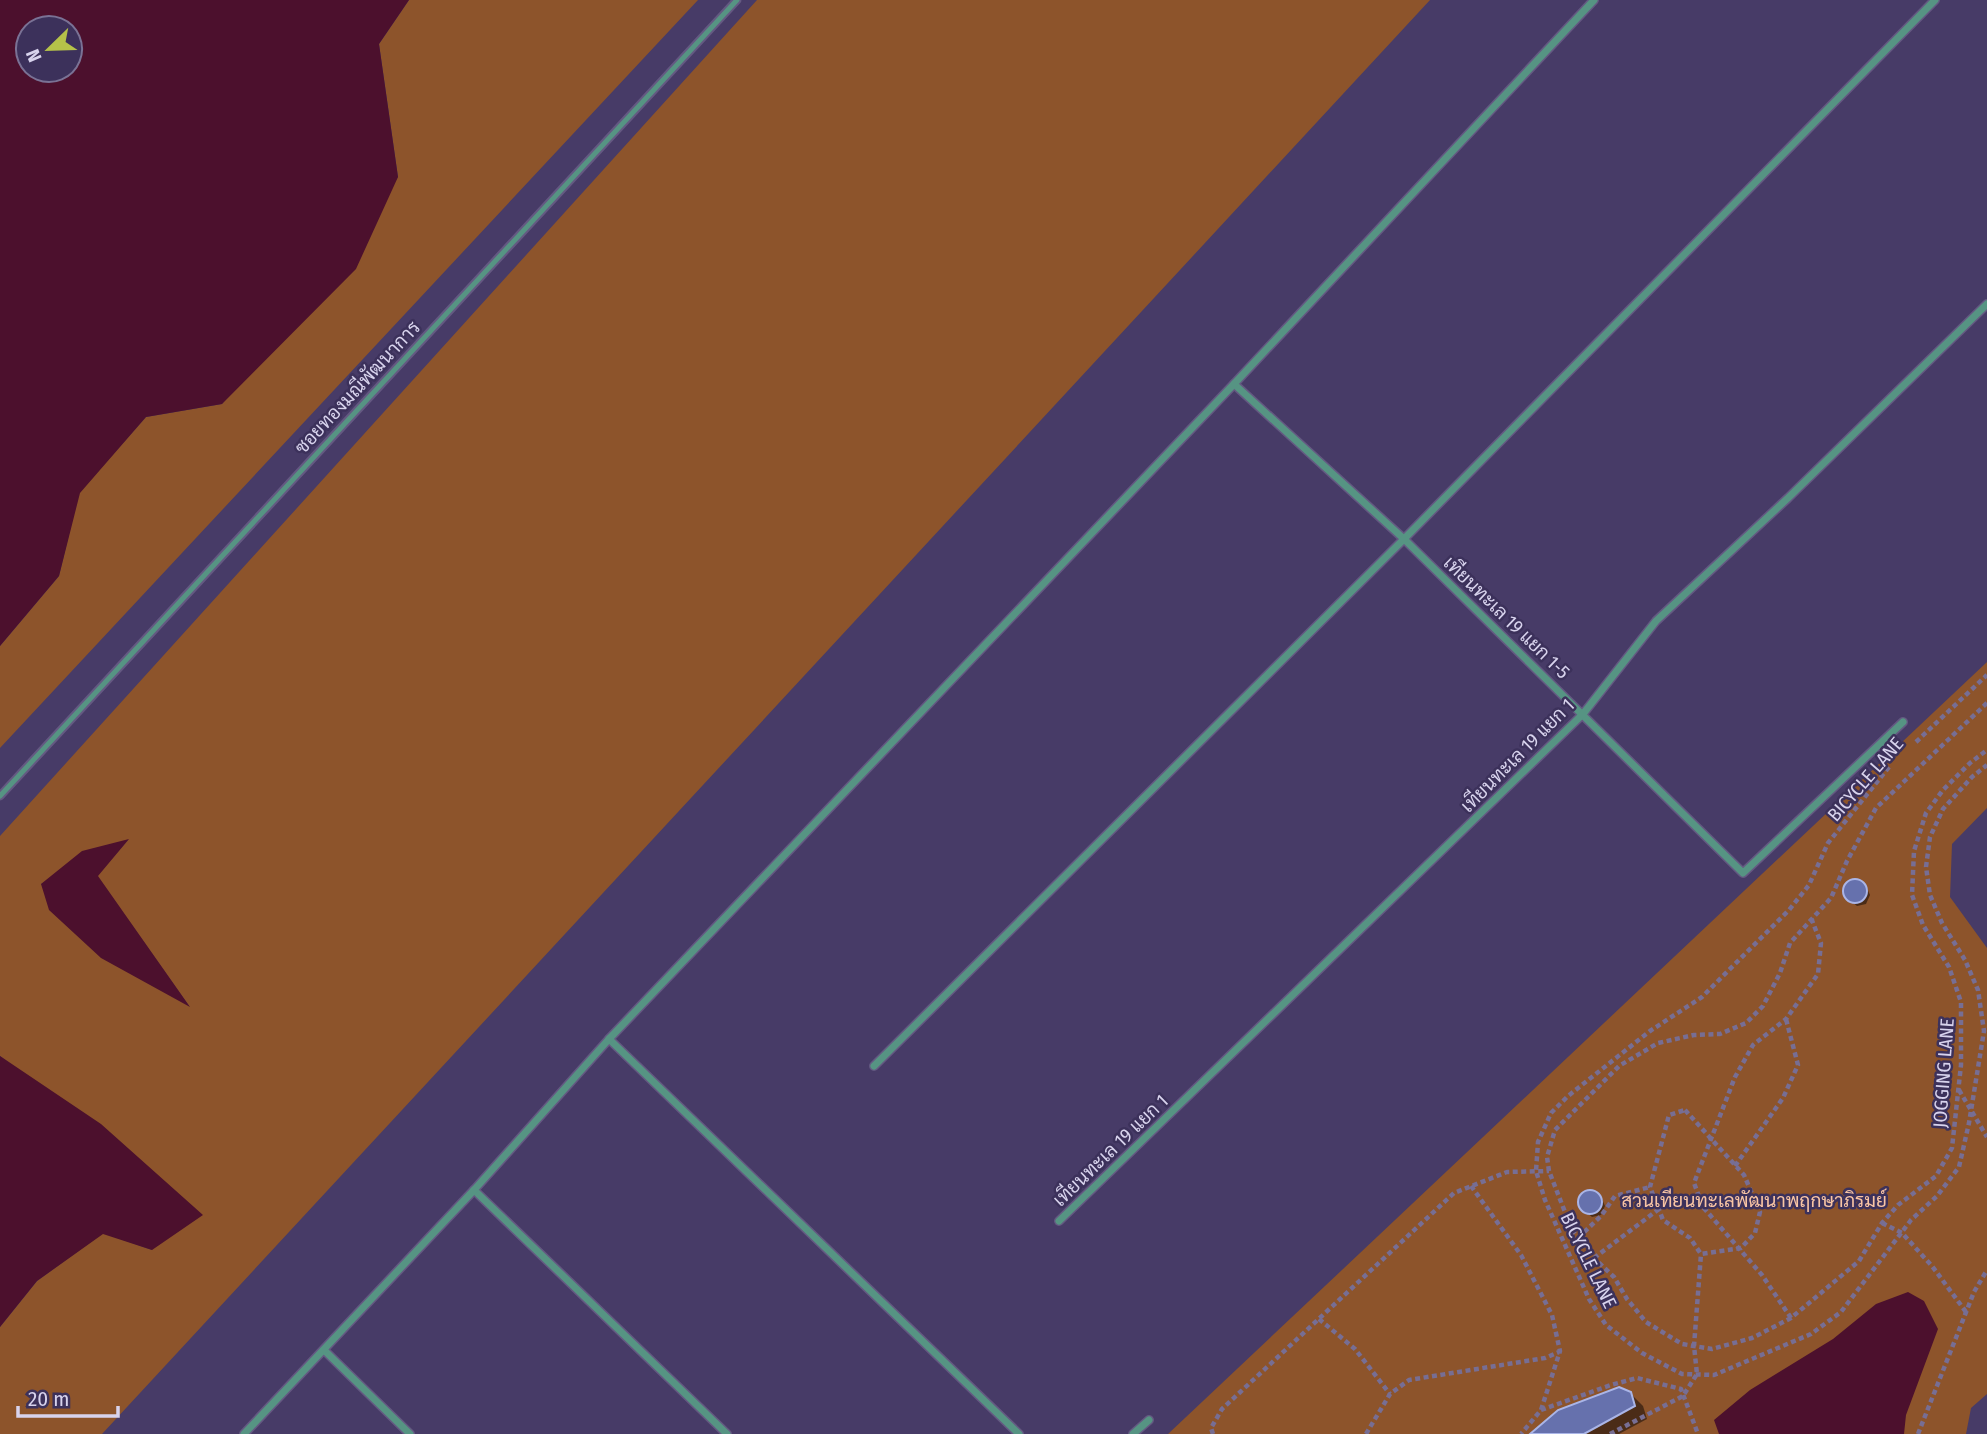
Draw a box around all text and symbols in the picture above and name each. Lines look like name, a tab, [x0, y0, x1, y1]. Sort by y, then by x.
north arrow	[14, 14, 84, 84]
text: N	[21, 46, 47, 65]
street label: ซอยทองมณีพัฒนาการ	[289, 315, 425, 459]
street label: เทียนทะเล 19 แยก 1-5	[1439, 550, 1575, 684]
street label: เทียนทะเล 19 แยก 1	[1455, 693, 1579, 817]
street label: BICYCLE LANE	[1823, 733, 1908, 826]
street label: JOGGING LANE	[1928, 1017, 1959, 1129]
street label: เทียนทะเล 19 แยก 1	[1047, 1089, 1173, 1211]
park label: สวนเทียนทะเลพัฒนาพฤกษาภิรมย์	[1621, 1188, 1887, 1212]
street label: BICYCLE LANE	[1555, 1208, 1622, 1312]
scale bar	[18, 1374, 117, 1418]
text: 20 m	[28, 1386, 69, 1412]

